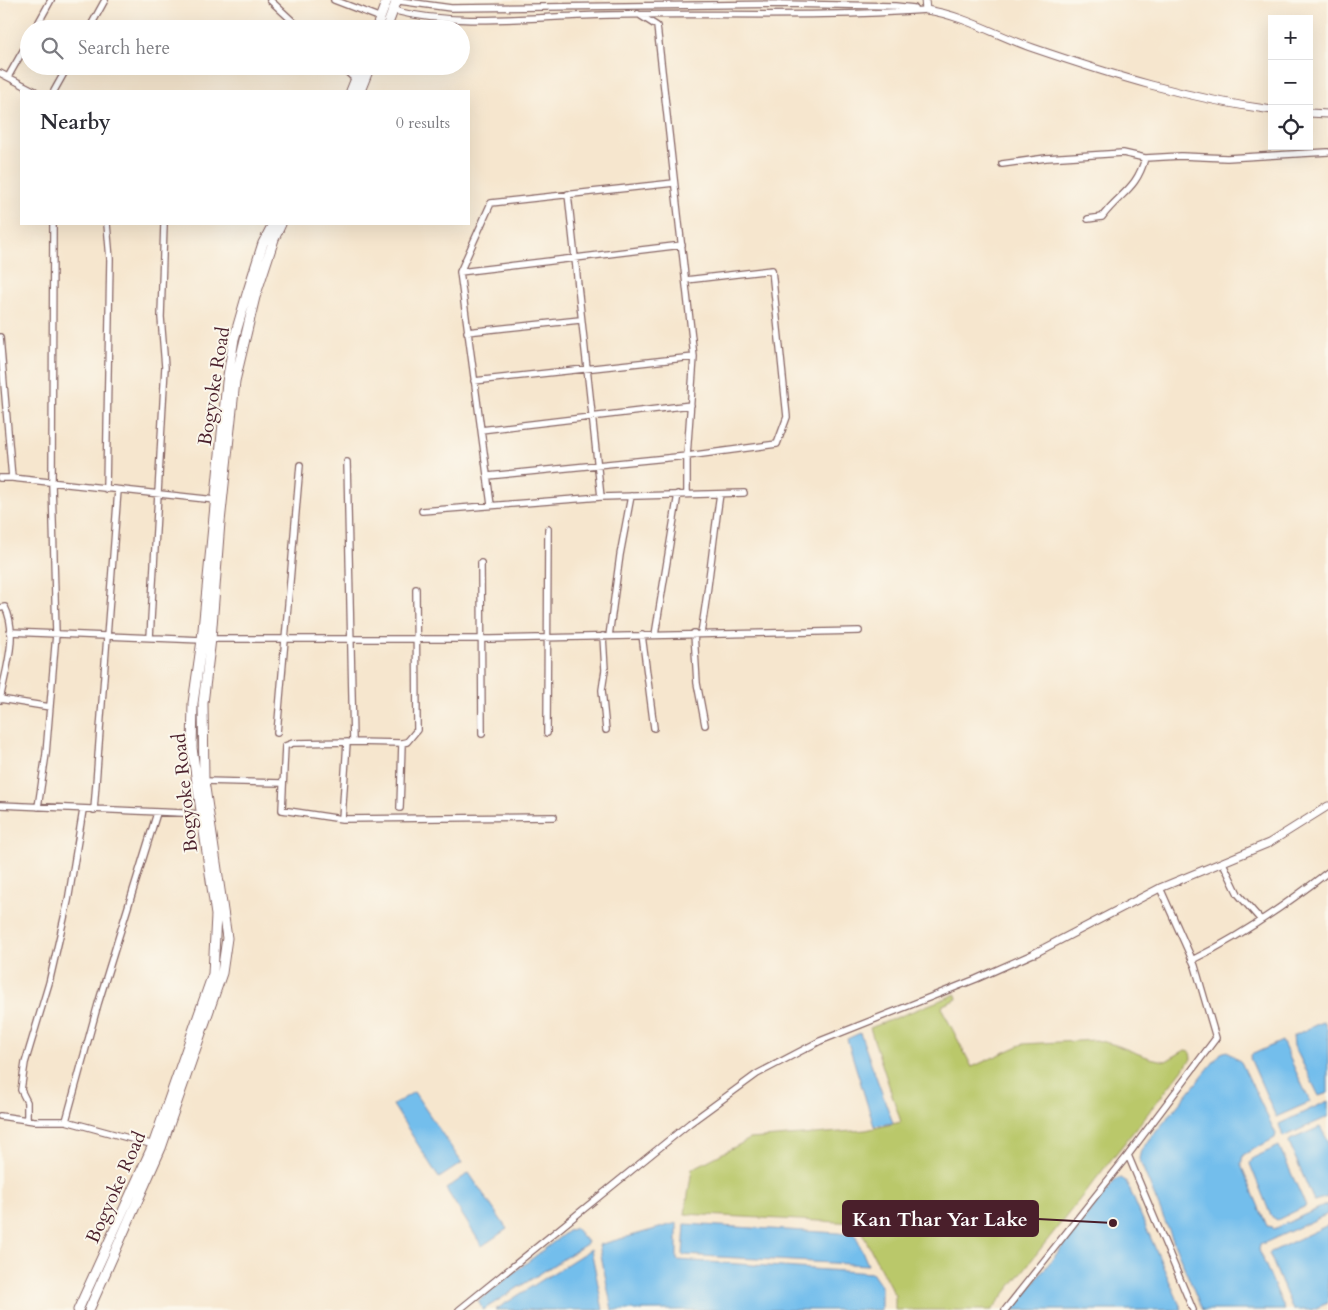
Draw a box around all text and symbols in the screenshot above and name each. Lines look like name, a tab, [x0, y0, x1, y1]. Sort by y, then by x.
map controls	[1268, 15, 1313, 150]
button: +	[1268, 15, 1313, 60]
search box	[20, 20, 470, 75]
icon: search	[38, 34, 66, 62]
text: Search here	[78, 35, 170, 61]
button: −	[1268, 60, 1313, 105]
button: locate	[1268, 105, 1313, 150]
text: Nearby	[40, 108, 111, 137]
text: 0 results	[396, 112, 450, 134]
street label: Bogyoke Road	[192, 325, 236, 447]
street label: Bogyoke Road	[166, 732, 204, 854]
street label: Bogyoke Road	[80, 1127, 152, 1247]
callout: Kan Thar Yar Lake	[843, 1201, 1038, 1236]
text: Kan Thar Yar Lake	[852, 1206, 1028, 1233]

